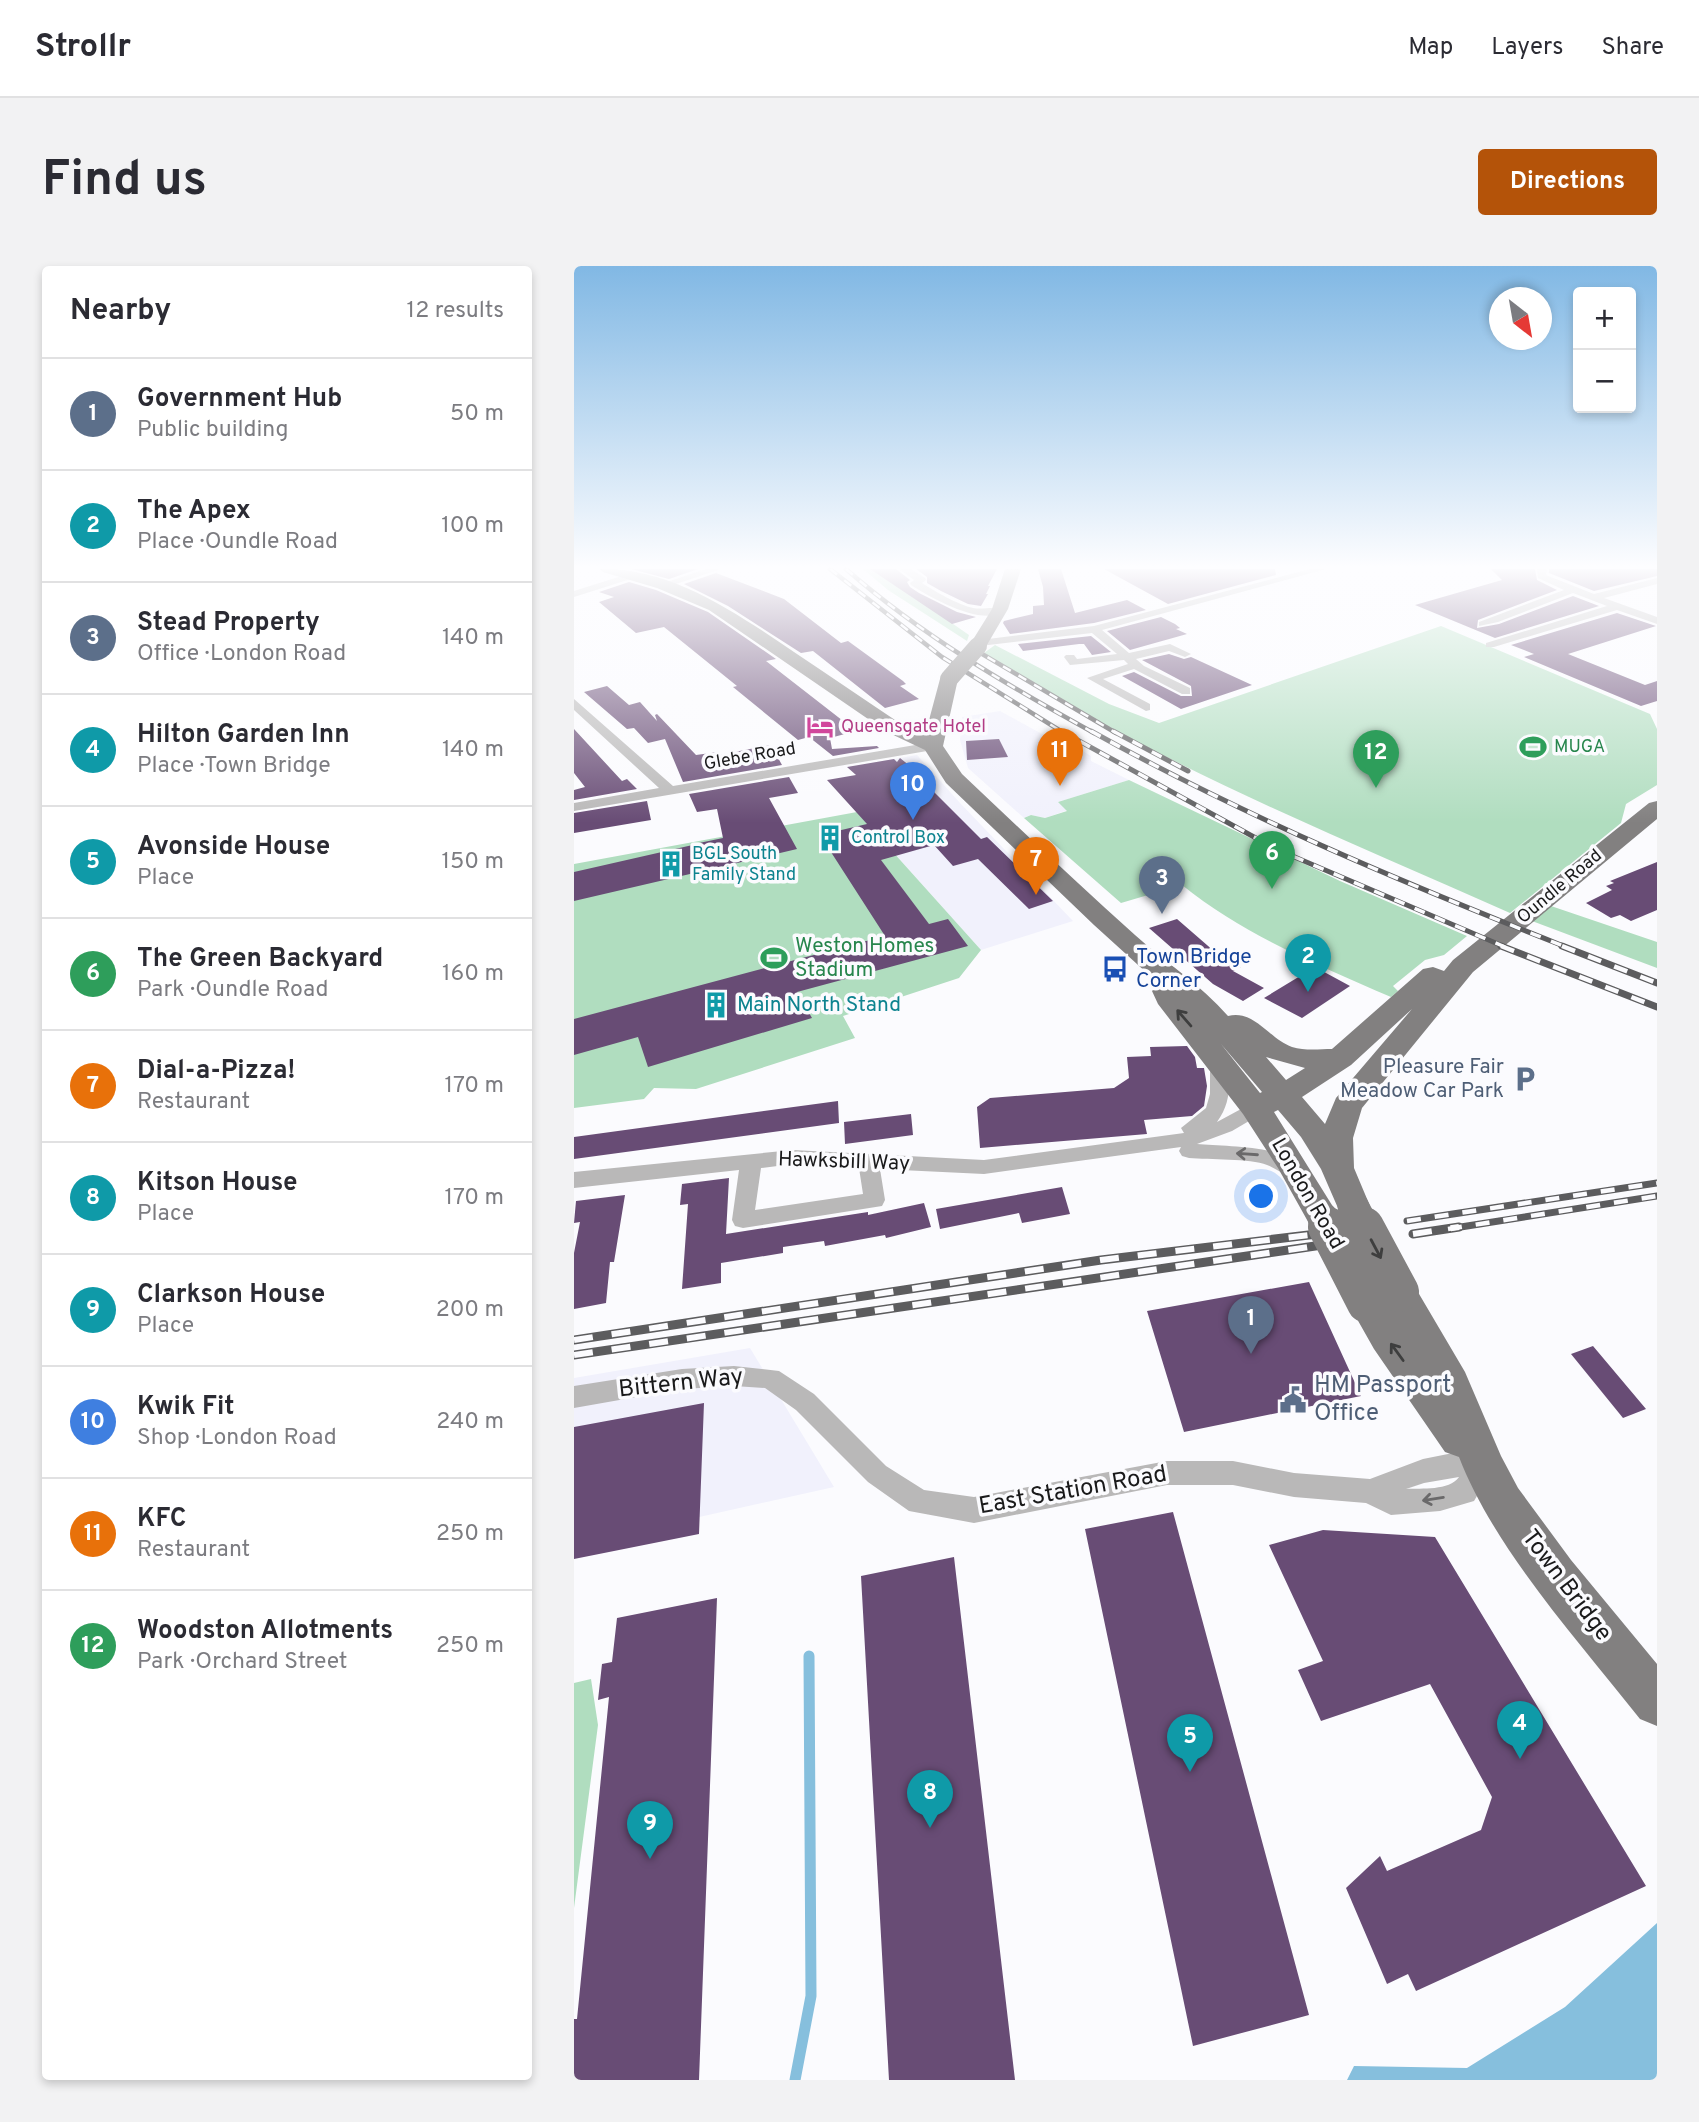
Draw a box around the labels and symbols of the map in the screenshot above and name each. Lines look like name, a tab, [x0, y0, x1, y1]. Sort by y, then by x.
north arrow	[1489, 287, 1552, 350]
hotel icon: Queensgate Hotel	[805, 712, 835, 742]
place label: Queensgate Hotel	[841, 716, 986, 739]
pin: 11	[1037, 728, 1083, 786]
pin: 12	[1353, 730, 1399, 788]
sports icon: MUGA	[1518, 732, 1548, 762]
place label: MUGA	[1554, 736, 1605, 759]
street label: Glebe Road	[702, 738, 798, 776]
pin: 10	[890, 762, 936, 820]
building icon: Control Box	[815, 823, 845, 853]
place label: Control Box	[851, 827, 945, 850]
pin: 6	[1249, 831, 1295, 889]
pin: 7	[1013, 837, 1059, 895]
place label: BGL South Family Stand	[692, 843, 796, 887]
street label: Oundle Road	[1513, 845, 1607, 929]
building icon: BGL South Family Stand	[656, 849, 686, 879]
pin: 3	[1139, 856, 1185, 914]
place label: Weston Homes Stadium	[795, 933, 934, 984]
pin: 2	[1285, 934, 1331, 992]
sports icon: Weston Homes Stadium	[759, 943, 789, 973]
place label: Town Bridge Corner	[1136, 944, 1252, 995]
bus stop icon: Town Bridge Corner	[1100, 954, 1130, 984]
building icon: Main North Stand	[701, 990, 731, 1020]
place label: Main North Stand	[737, 992, 901, 1019]
one-way arrow	[1176, 1010, 1192, 1028]
place label: Pleasure Fair Meadow Car Park	[1340, 1054, 1504, 1105]
parking icon: Pleasure Fair Meadow Car Park	[1510, 1064, 1540, 1094]
street label: London Road	[1264, 1133, 1350, 1255]
street label: Hawksbill Way	[777, 1146, 911, 1178]
one-way arrow	[1236, 1147, 1259, 1160]
your location	[1244, 1179, 1278, 1213]
one-way arrow	[1369, 1238, 1383, 1258]
pin: 1	[1228, 1296, 1274, 1354]
one-way arrow	[1390, 1343, 1404, 1362]
street label: Bittern Way	[617, 1363, 745, 1405]
place label: HM Passport Office	[1314, 1371, 1451, 1429]
public building icon: HM Passport Office	[1278, 1385, 1308, 1415]
street label: East Station Road	[977, 1460, 1169, 1522]
one-way arrow	[1422, 1493, 1445, 1506]
street label: Town Bridge	[1514, 1524, 1618, 1648]
pin: 4	[1497, 1701, 1543, 1759]
pin: 5	[1167, 1714, 1213, 1772]
pin: 8	[907, 1770, 953, 1828]
pin: 9	[627, 1801, 673, 1859]

